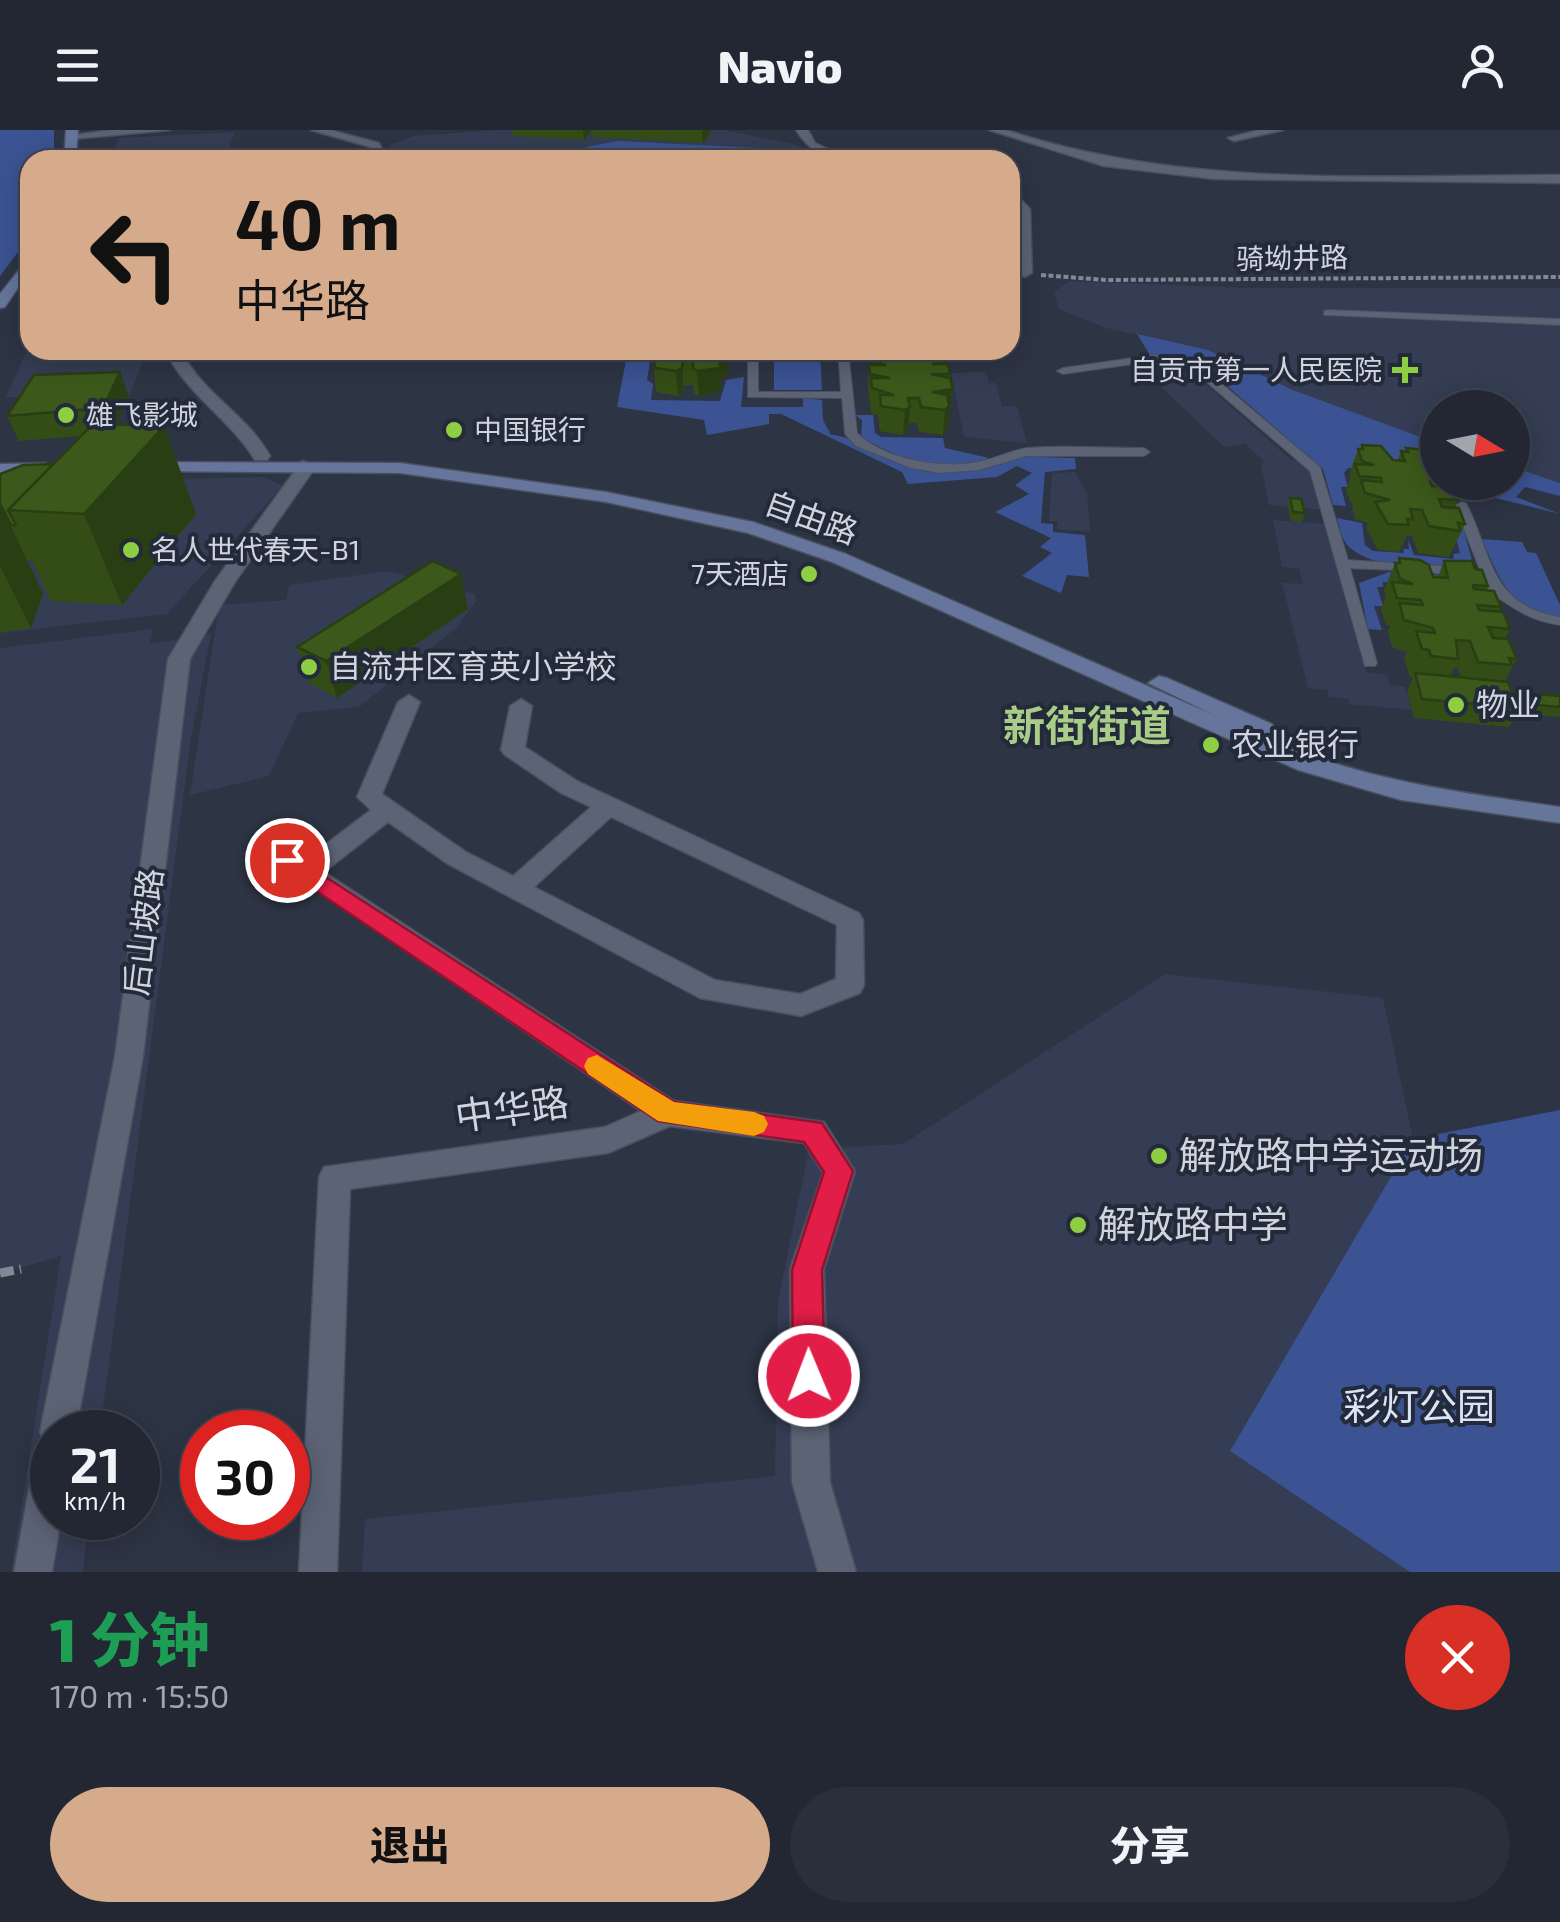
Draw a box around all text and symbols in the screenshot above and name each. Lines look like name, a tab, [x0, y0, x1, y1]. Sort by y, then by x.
icon: menu	[50, 38, 105, 93]
text: Navio	[717, 38, 843, 92]
icon: person	[1455, 38, 1510, 93]
text: 40 m	[235, 180, 401, 264]
icon: left	[70, 190, 200, 320]
street label: 骑坳井路	[1236, 239, 1348, 275]
text: 中华路	[235, 272, 370, 326]
place label: 自贡市第一人民医院	[1130, 352, 1382, 386]
marker: 自贡市第一人民医院	[1392, 357, 1418, 383]
north arrow	[1420, 390, 1530, 500]
map controls	[1420, 390, 1530, 500]
place label: 雄飞影城	[86, 397, 198, 431]
marker: 雄飞影城	[55, 404, 77, 426]
place label: 中国银行	[474, 412, 586, 446]
marker: 中国银行	[443, 419, 465, 441]
street label: 自由路	[760, 482, 863, 550]
place label: 名人世代春天-B1	[151, 532, 360, 566]
marker: 名人世代春天-B1	[120, 539, 142, 561]
place label: 7天酒店	[691, 556, 789, 590]
marker: 7天酒店	[798, 563, 820, 585]
place label: 自流井区育英小学校	[329, 646, 617, 684]
marker: 自流井区育英小学校	[298, 656, 320, 678]
place label: 物业	[1476, 684, 1540, 722]
marker: 物业	[1445, 694, 1467, 716]
district label: 新街街道	[1003, 699, 1171, 749]
place label: 农业银行	[1231, 724, 1359, 762]
marker: 农业银行	[1200, 734, 1222, 756]
pin	[245, 818, 330, 903]
icon: arrive	[260, 833, 315, 888]
street label: 后山坡路	[115, 866, 169, 998]
street label: 中华路	[452, 1077, 571, 1139]
place label: 解放路中学运动场	[1179, 1131, 1483, 1177]
marker: 解放路中学运动场	[1148, 1145, 1170, 1167]
place label: 解放路中学	[1098, 1200, 1288, 1246]
marker: 解放路中学	[1067, 1214, 1089, 1236]
position arrow	[757, 1324, 861, 1428]
park label: 彩灯公园	[1343, 1382, 1495, 1428]
speed limit sign: 30	[180, 1410, 310, 1540]
text: 21	[70, 1433, 120, 1493]
text: km/h	[64, 1485, 126, 1515]
text: 1 分钟	[50, 1602, 210, 1674]
button: close	[1405, 1605, 1510, 1710]
text: 170 m · 15:50	[50, 1676, 229, 1714]
button: 退出	[50, 1787, 770, 1902]
button: 分享	[790, 1787, 1510, 1902]

